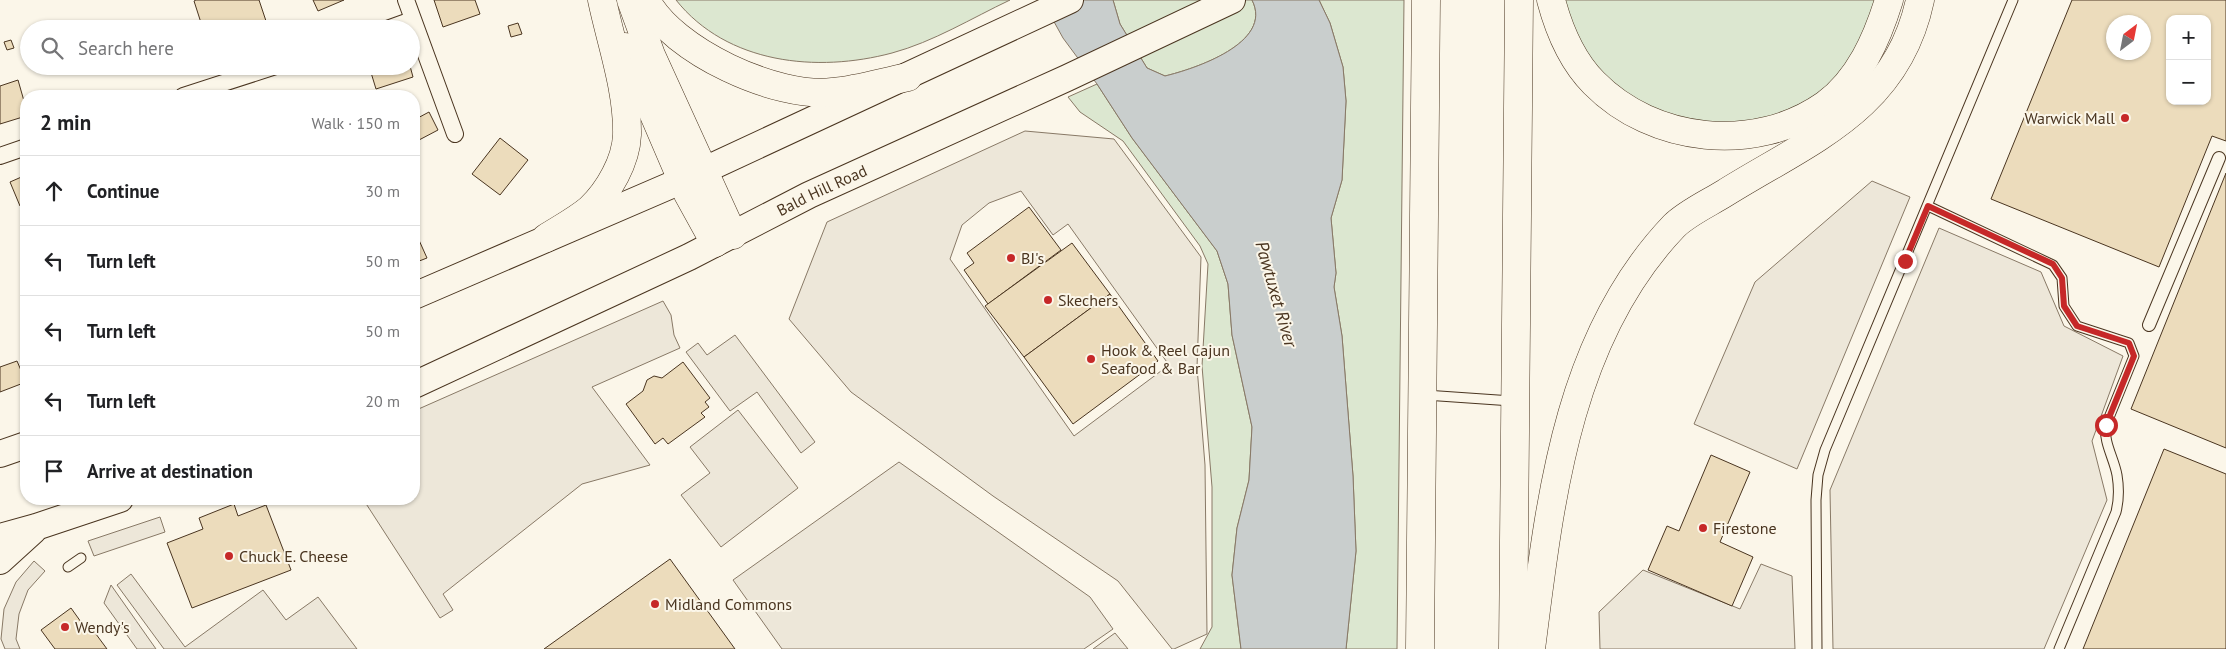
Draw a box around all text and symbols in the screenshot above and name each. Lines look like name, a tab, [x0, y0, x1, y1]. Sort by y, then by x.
north arrow	[2106, 15, 2151, 60]
map controls	[2166, 15, 2211, 105]
button: +	[2166, 15, 2211, 60]
search box	[20, 20, 420, 75]
icon: search	[38, 34, 66, 62]
text: Search here	[78, 36, 174, 60]
button: −	[2166, 60, 2211, 105]
place label: Warwick Mall	[2024, 108, 2115, 128]
text: 2 min	[40, 109, 91, 136]
marker: Warwick Mall	[2119, 112, 2131, 124]
text: Walk · 150 m	[311, 113, 400, 133]
street label: Bald Hill Road	[773, 160, 870, 220]
icon: ahead	[40, 177, 68, 205]
text: Continue	[87, 179, 159, 203]
text: 30 m	[365, 181, 400, 201]
water label: Pawtuxet River	[1250, 238, 1303, 351]
icon: left	[40, 247, 68, 275]
place label: BJ's	[1021, 248, 1044, 268]
text: Turn left	[87, 249, 156, 273]
route end	[1894, 250, 1917, 273]
text: 50 m	[365, 251, 400, 271]
marker: BJ's	[1005, 252, 1017, 264]
place label: Skechers	[1058, 290, 1118, 310]
marker: Skechers	[1042, 294, 1054, 306]
icon: left	[40, 317, 68, 345]
text: Turn left	[87, 319, 156, 343]
text: 50 m	[365, 321, 400, 341]
place label: Hook & Reel Cajun Seafood & Bar	[1101, 340, 1230, 378]
marker: Hook & Reel Cajun Seafood & Bar	[1085, 353, 1097, 365]
icon: left	[40, 387, 68, 415]
text: Turn left	[87, 389, 156, 413]
text: 20 m	[365, 391, 400, 411]
route start	[2095, 414, 2118, 437]
icon: arrive	[40, 457, 68, 485]
text: Arrive at destination	[87, 459, 253, 483]
place label: Firestone	[1713, 518, 1777, 538]
marker: Firestone	[1697, 522, 1709, 534]
place label: Chuck E. Cheese	[239, 546, 348, 566]
marker: Chuck E. Cheese	[223, 550, 235, 562]
place label: Midland Commons	[665, 594, 792, 614]
marker: Midland Commons	[649, 598, 661, 610]
place label: Wendy's	[75, 617, 130, 637]
marker: Wendy's	[59, 621, 71, 633]

